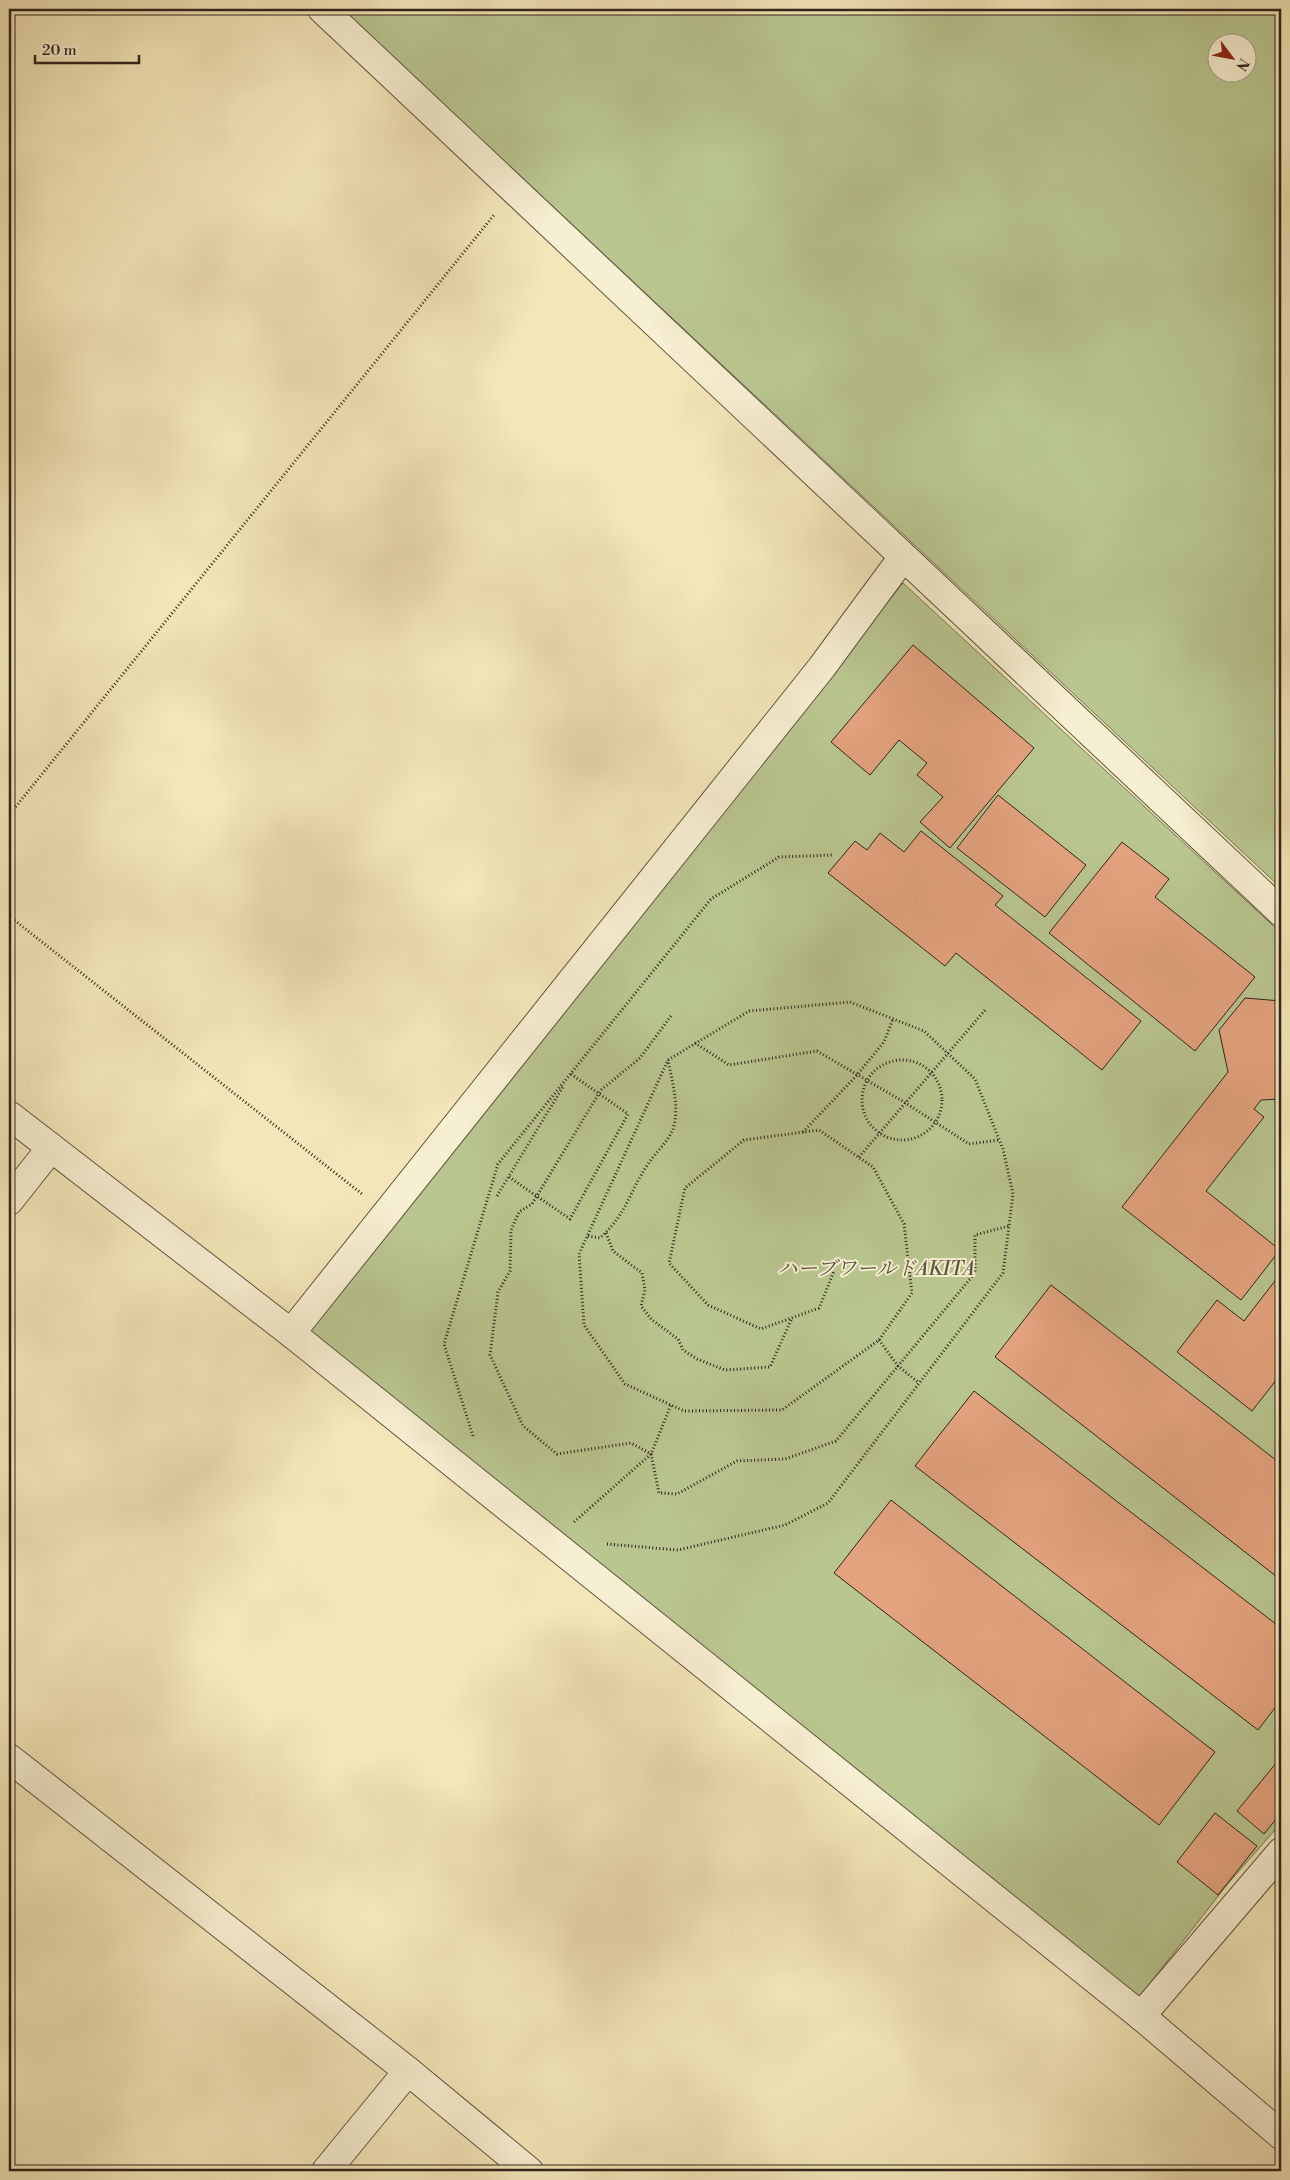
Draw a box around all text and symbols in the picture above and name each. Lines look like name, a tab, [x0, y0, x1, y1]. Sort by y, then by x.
scale bar	[35, 32, 139, 64]
north arrow	[1208, 32, 1258, 82]
text: 20 m	[42, 41, 77, 60]
text: N	[1232, 55, 1253, 74]
park label: ハーブワールドAKITA	[778, 1257, 974, 1282]

